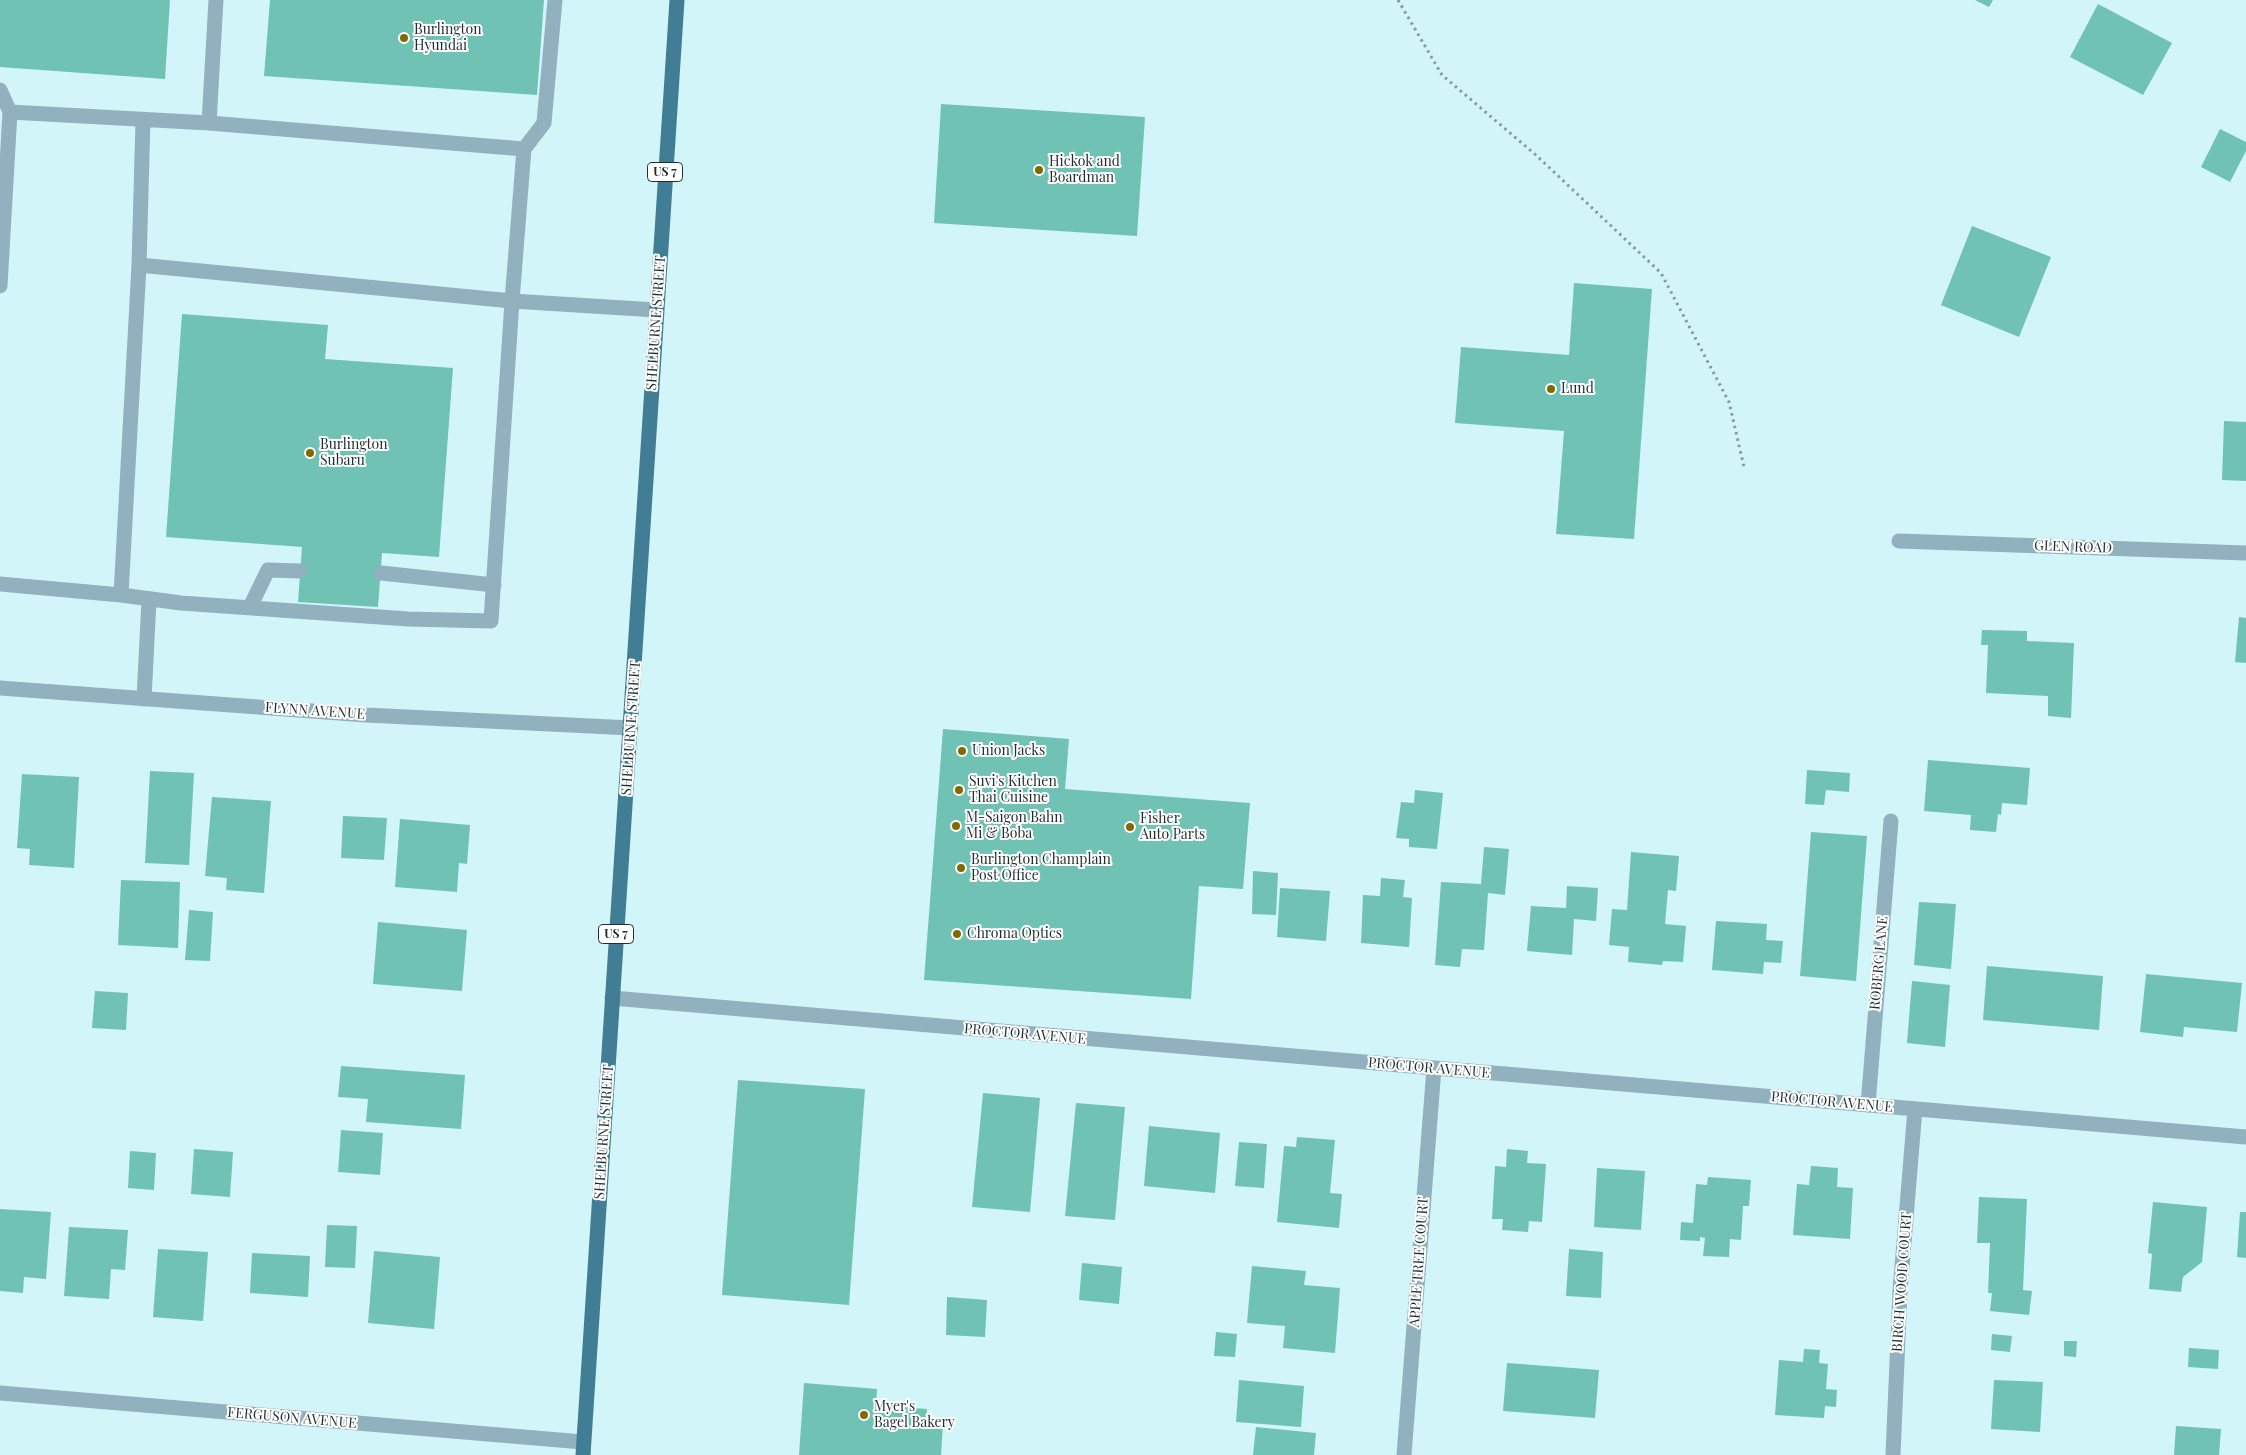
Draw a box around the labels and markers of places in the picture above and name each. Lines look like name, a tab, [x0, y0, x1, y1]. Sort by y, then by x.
place label: Burlington Hyundai	[414, 22, 482, 54]
marker: Burlington Hyundai	[398, 32, 410, 44]
place label: Hickok and Boardman	[1049, 154, 1120, 186]
marker: Hickok and Boardman	[1033, 164, 1045, 176]
place label: Lund	[1561, 381, 1594, 397]
marker: Lund	[1545, 383, 1557, 395]
place label: Burlington Subaru	[320, 437, 388, 470]
marker: Burlington Subaru	[304, 447, 316, 459]
place label: Union Jacks	[972, 743, 1045, 759]
marker: Union Jacks	[956, 745, 968, 757]
place label: Suvi's Kitchen Thai Cuisine	[969, 774, 1057, 806]
marker: Suvi's Kitchen Thai Cuisine	[953, 784, 965, 796]
place label: M-Saigon Bahn Mi & Boba	[966, 810, 1063, 842]
place label: Fisher Auto Parts	[1140, 811, 1205, 844]
marker: M-Saigon Bahn Mi & Boba	[950, 820, 962, 832]
marker: Fisher Auto Parts	[1124, 821, 1136, 833]
place label: Burlington Champlain Post Office	[971, 852, 1111, 884]
marker: Burlington Champlain Post Office	[955, 862, 967, 874]
place label: Chroma Optics	[967, 926, 1062, 942]
marker: Chroma Optics	[951, 928, 963, 940]
place label: Myer's Bagel Bakery	[874, 1399, 955, 1431]
marker: Myer's Bagel Bakery	[858, 1409, 870, 1421]

